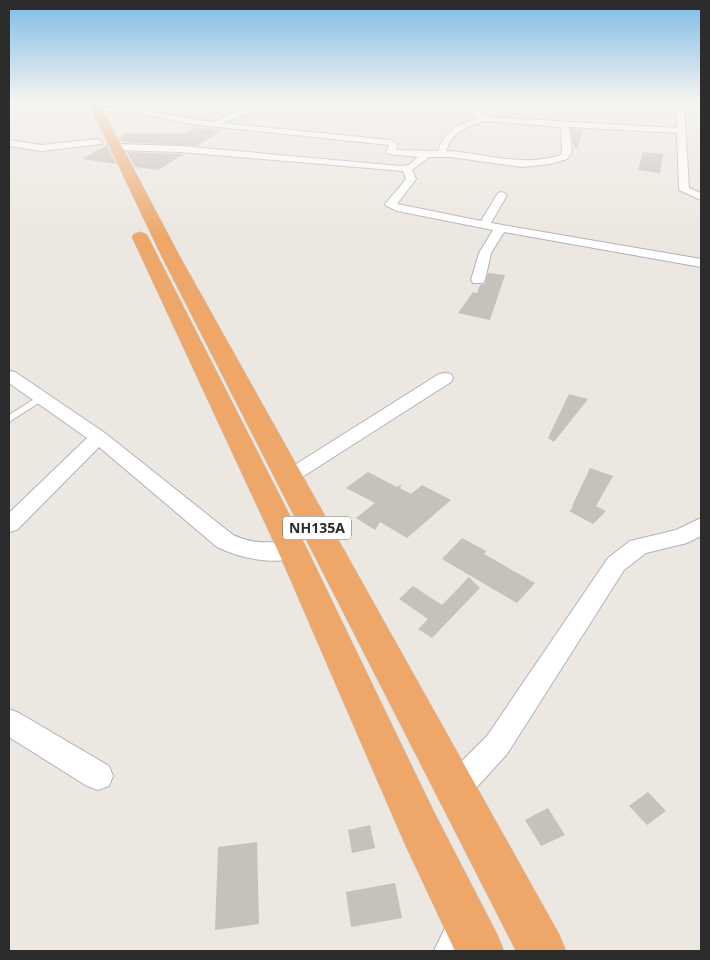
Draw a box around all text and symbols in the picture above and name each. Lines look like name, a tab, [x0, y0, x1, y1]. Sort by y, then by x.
road number: NH135A	[283, 516, 351, 540]

